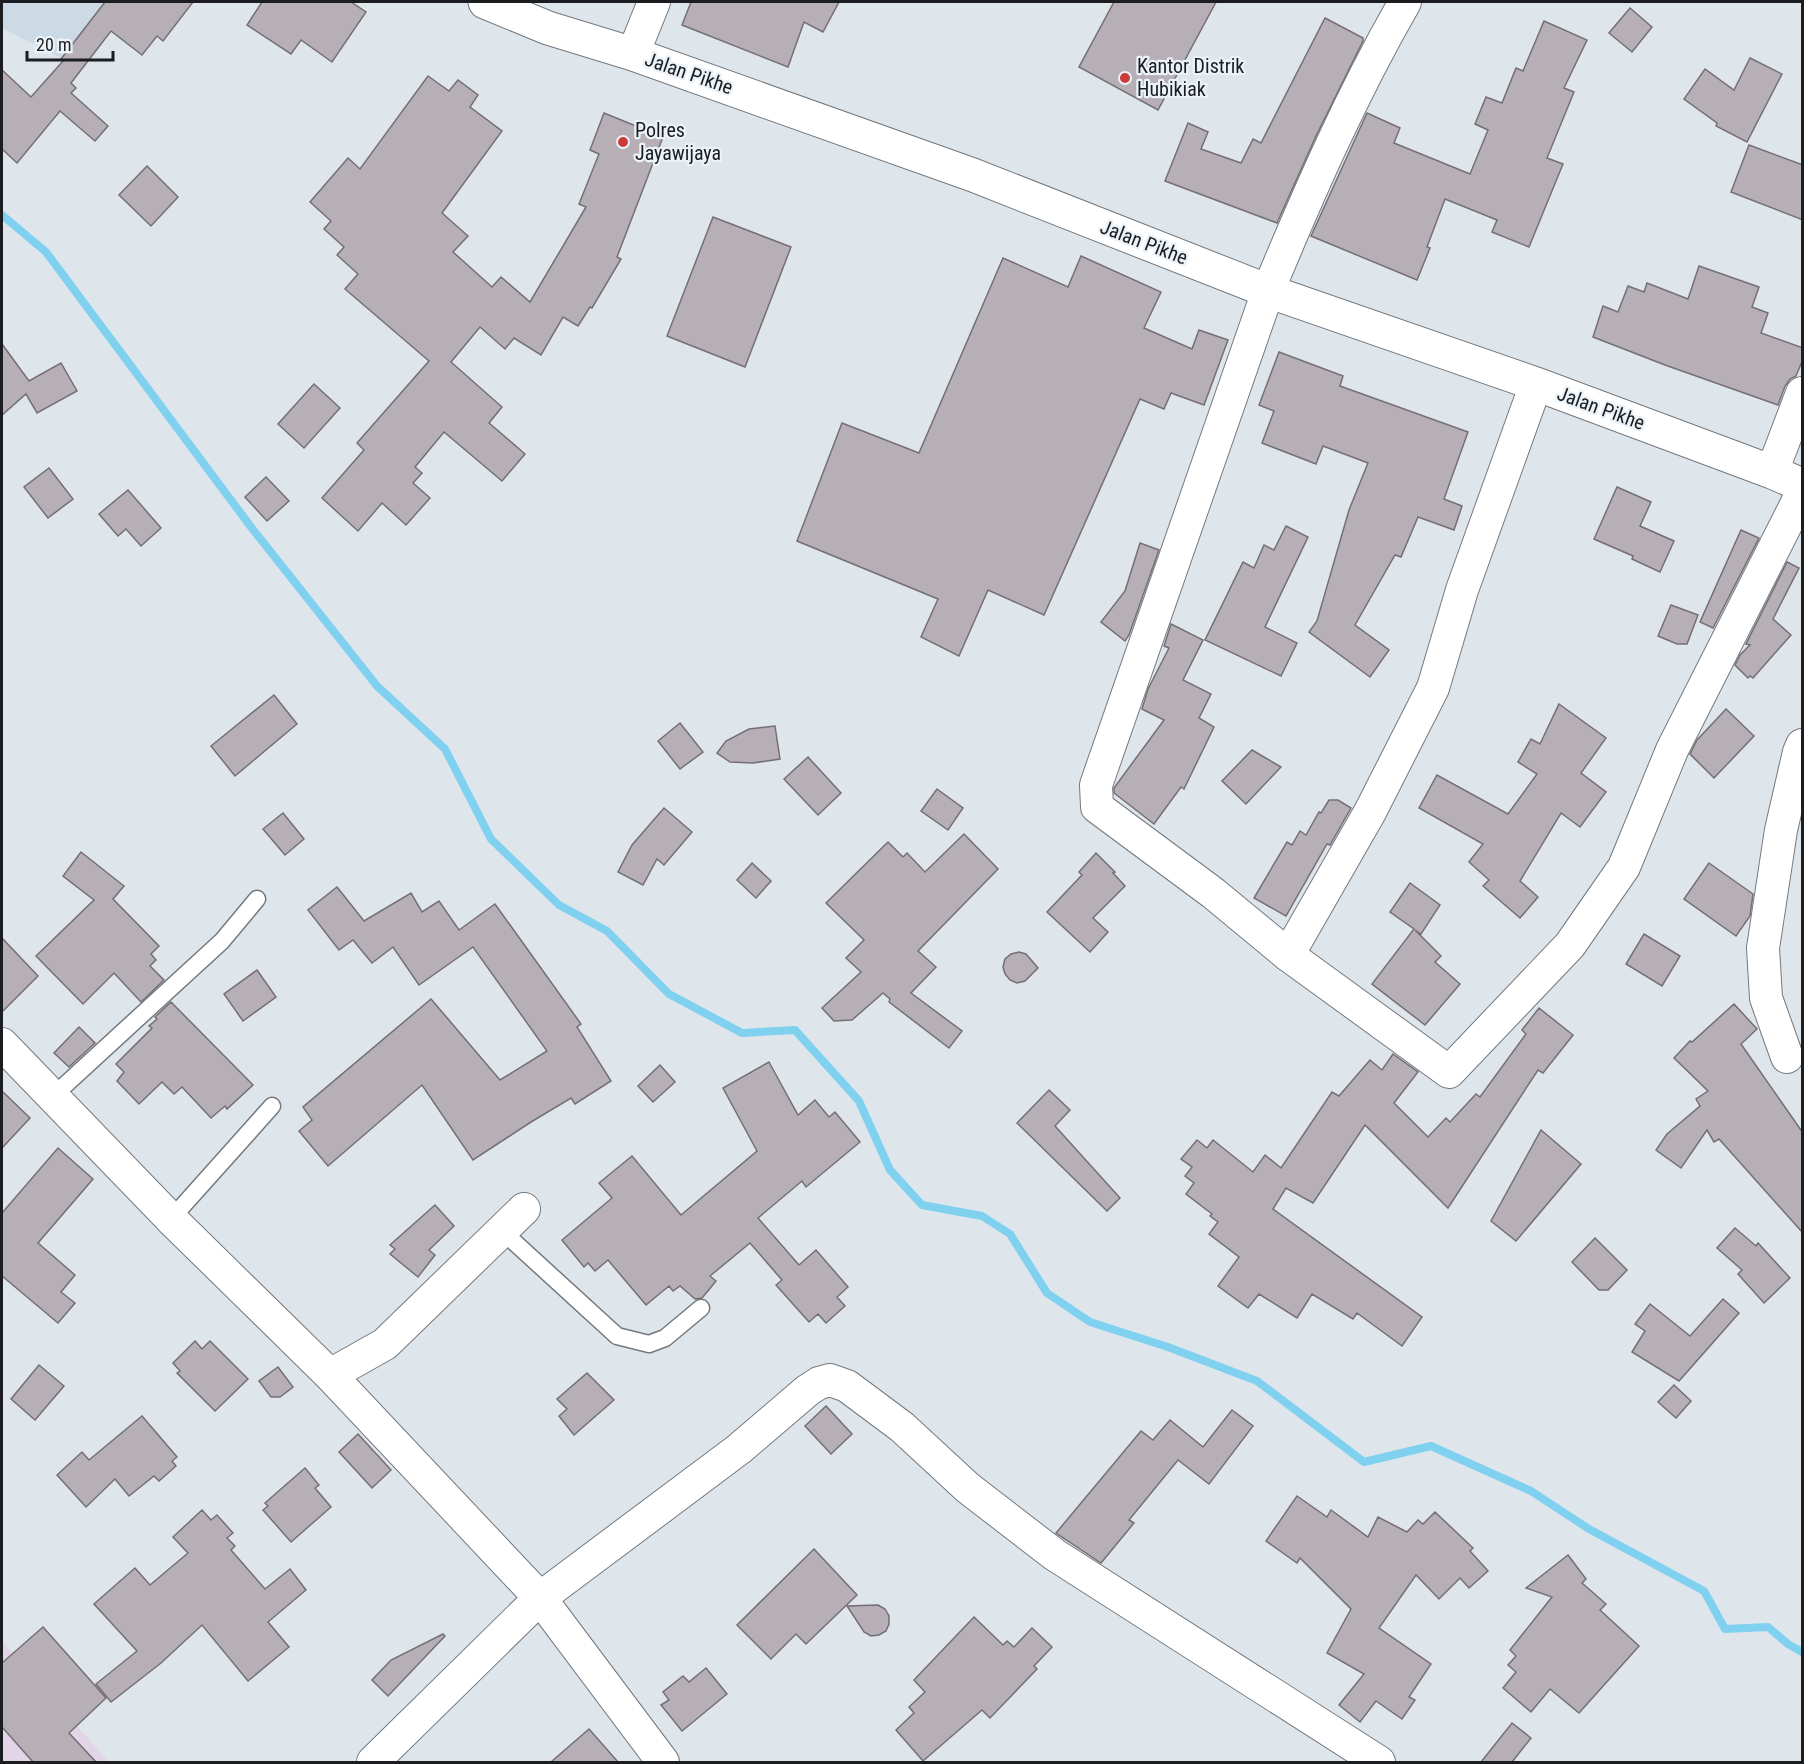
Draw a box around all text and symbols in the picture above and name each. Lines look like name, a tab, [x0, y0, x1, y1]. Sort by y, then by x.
scale bar	[27, 24, 112, 62]
text: 20 m	[36, 34, 71, 55]
street label: Jalan Pikhe	[642, 47, 736, 99]
place label: Kantor Distrik Hubikiak	[1137, 54, 1244, 101]
marker: Kantor Distrik Hubikiak	[1118, 71, 1132, 85]
place label: Polres Jayawijaya	[635, 118, 721, 165]
marker: Polres Jayawijaya	[616, 135, 630, 149]
street label: Jalan Pikhe	[1097, 214, 1191, 270]
street label: Jalan Pikhe	[1554, 381, 1648, 435]

